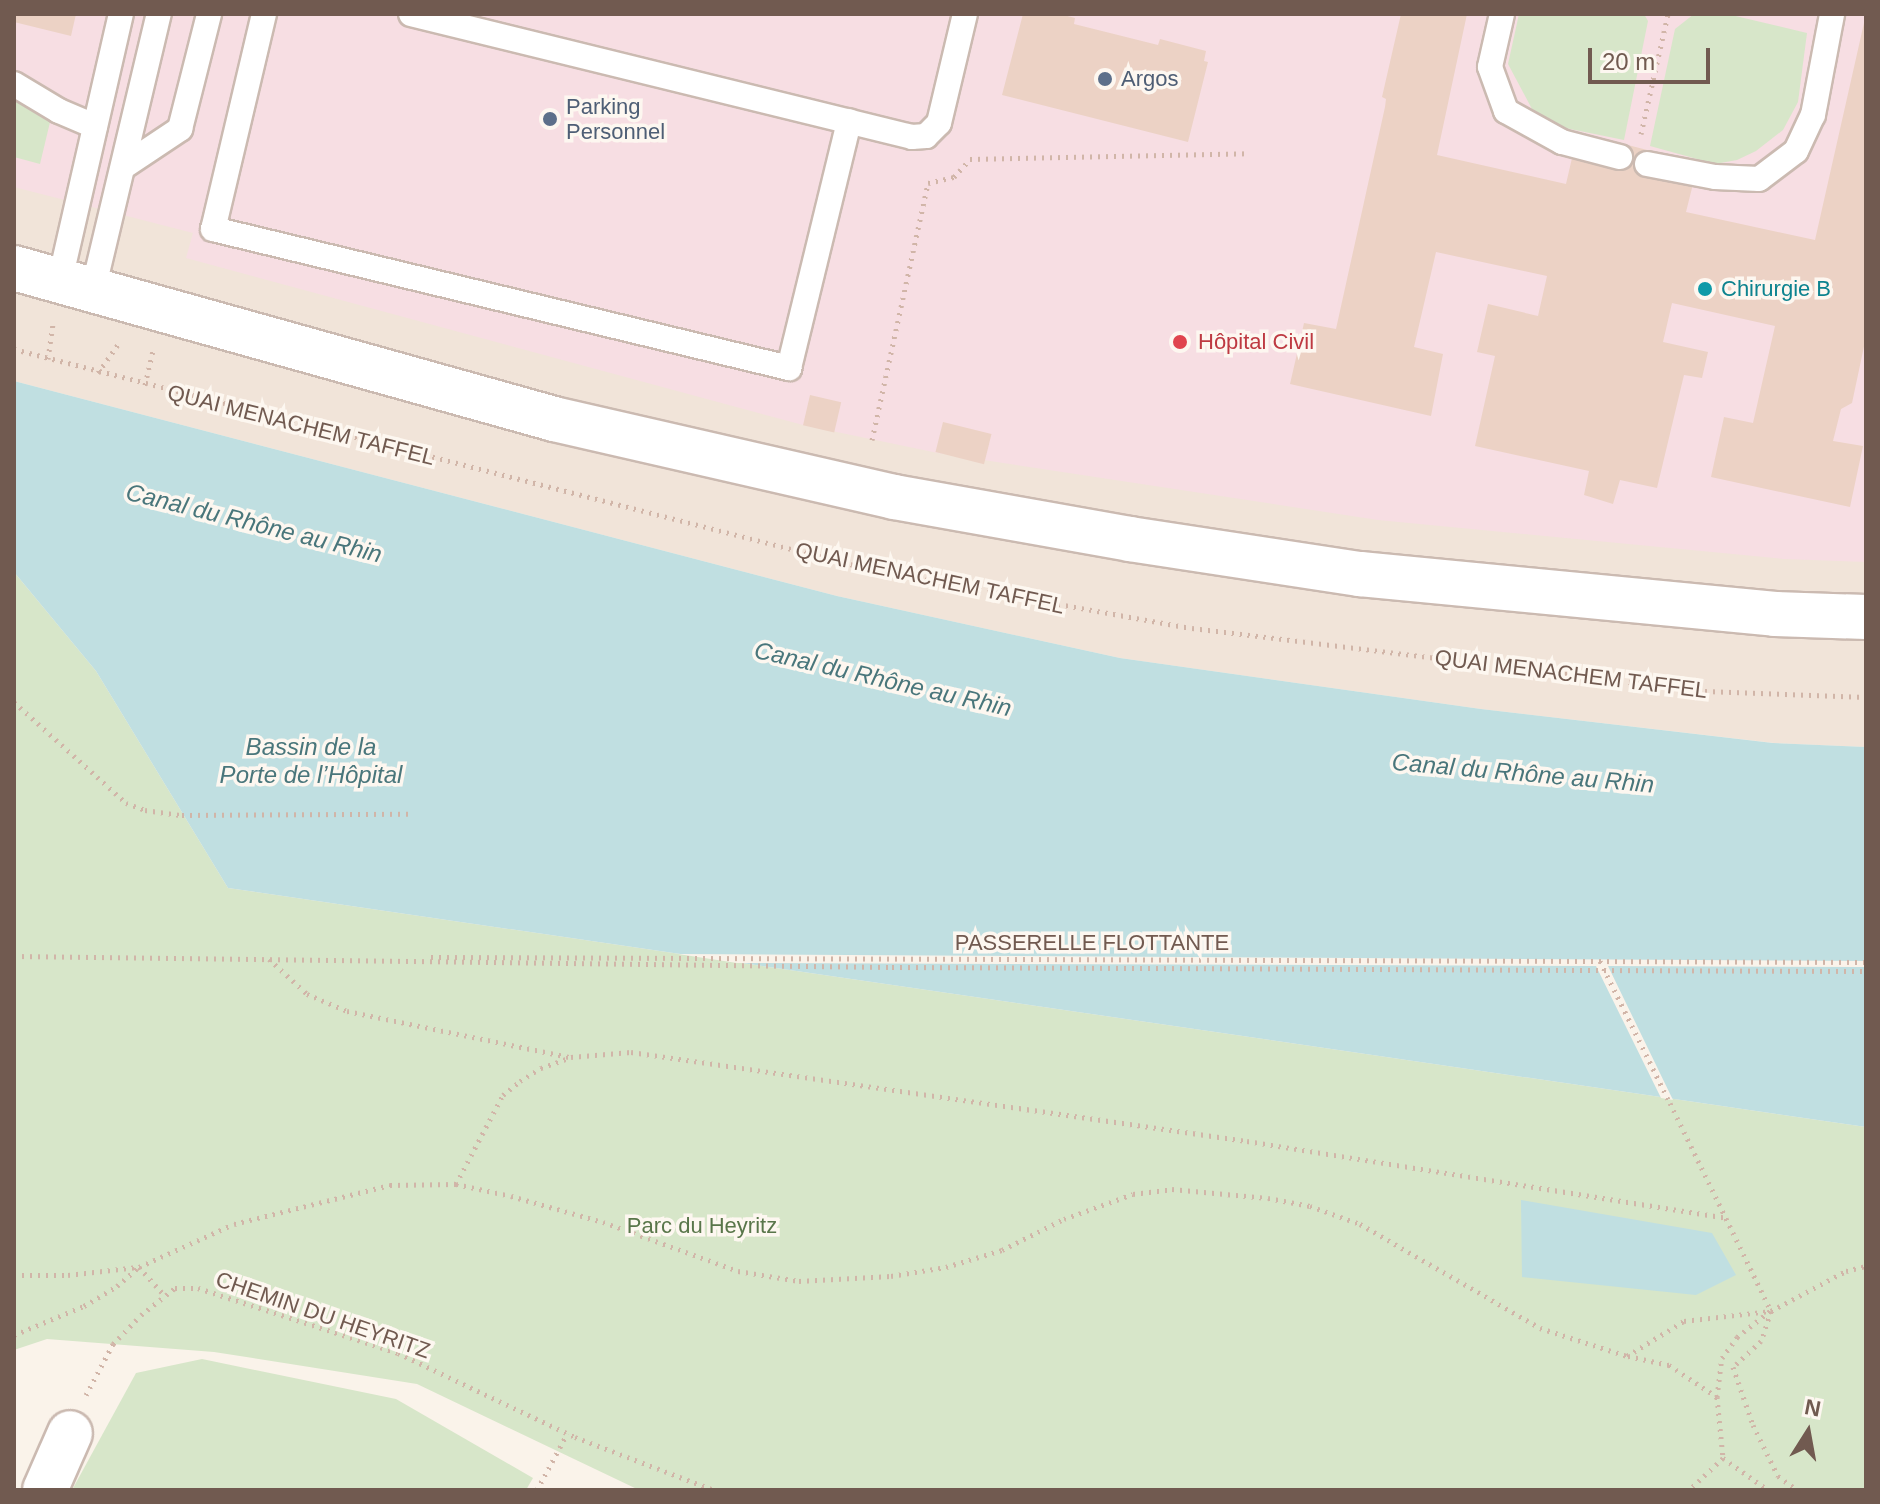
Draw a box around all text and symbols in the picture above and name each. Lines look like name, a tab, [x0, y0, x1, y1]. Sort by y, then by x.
scale bar	[1592, 32, 1714, 82]
text: 20 m	[1602, 48, 1655, 75]
place label: Argos	[1121, 66, 1178, 92]
marker: Argos	[1096, 70, 1114, 88]
place label: Parking Personnel	[566, 93, 665, 144]
marker: Parking Personnel	[541, 110, 559, 128]
place label: Chirurgie B	[1721, 276, 1831, 302]
marker: Chirurgie B	[1696, 280, 1714, 298]
place label: Hôpital Civil	[1198, 329, 1314, 355]
marker: Hôpital Civil	[1169, 331, 1191, 353]
street label: QUAI MENACHEM TAFFEL	[165, 379, 437, 471]
water label: Canal du Rhône au Rhin	[123, 477, 385, 569]
street label: QUAI MENACHEM TAFFEL	[793, 537, 1067, 619]
water label: Canal du Rhône au Rhin	[752, 635, 1014, 723]
street label: QUAI MENACHEM TAFFEL	[1433, 644, 1709, 704]
water label: Bassin de la Porte de l’Hôpital	[220, 733, 402, 789]
water label: Canal du Rhône au Rhin	[1391, 747, 1655, 799]
street label: PASSERELLE FLOTTANTE	[955, 930, 1229, 956]
park label: Parc du Heyritz	[627, 1213, 777, 1239]
street label: CHEMIN DU HEYRITZ	[212, 1266, 434, 1364]
north arrow	[1768, 1392, 1848, 1472]
text: N	[1802, 1394, 1823, 1422]

